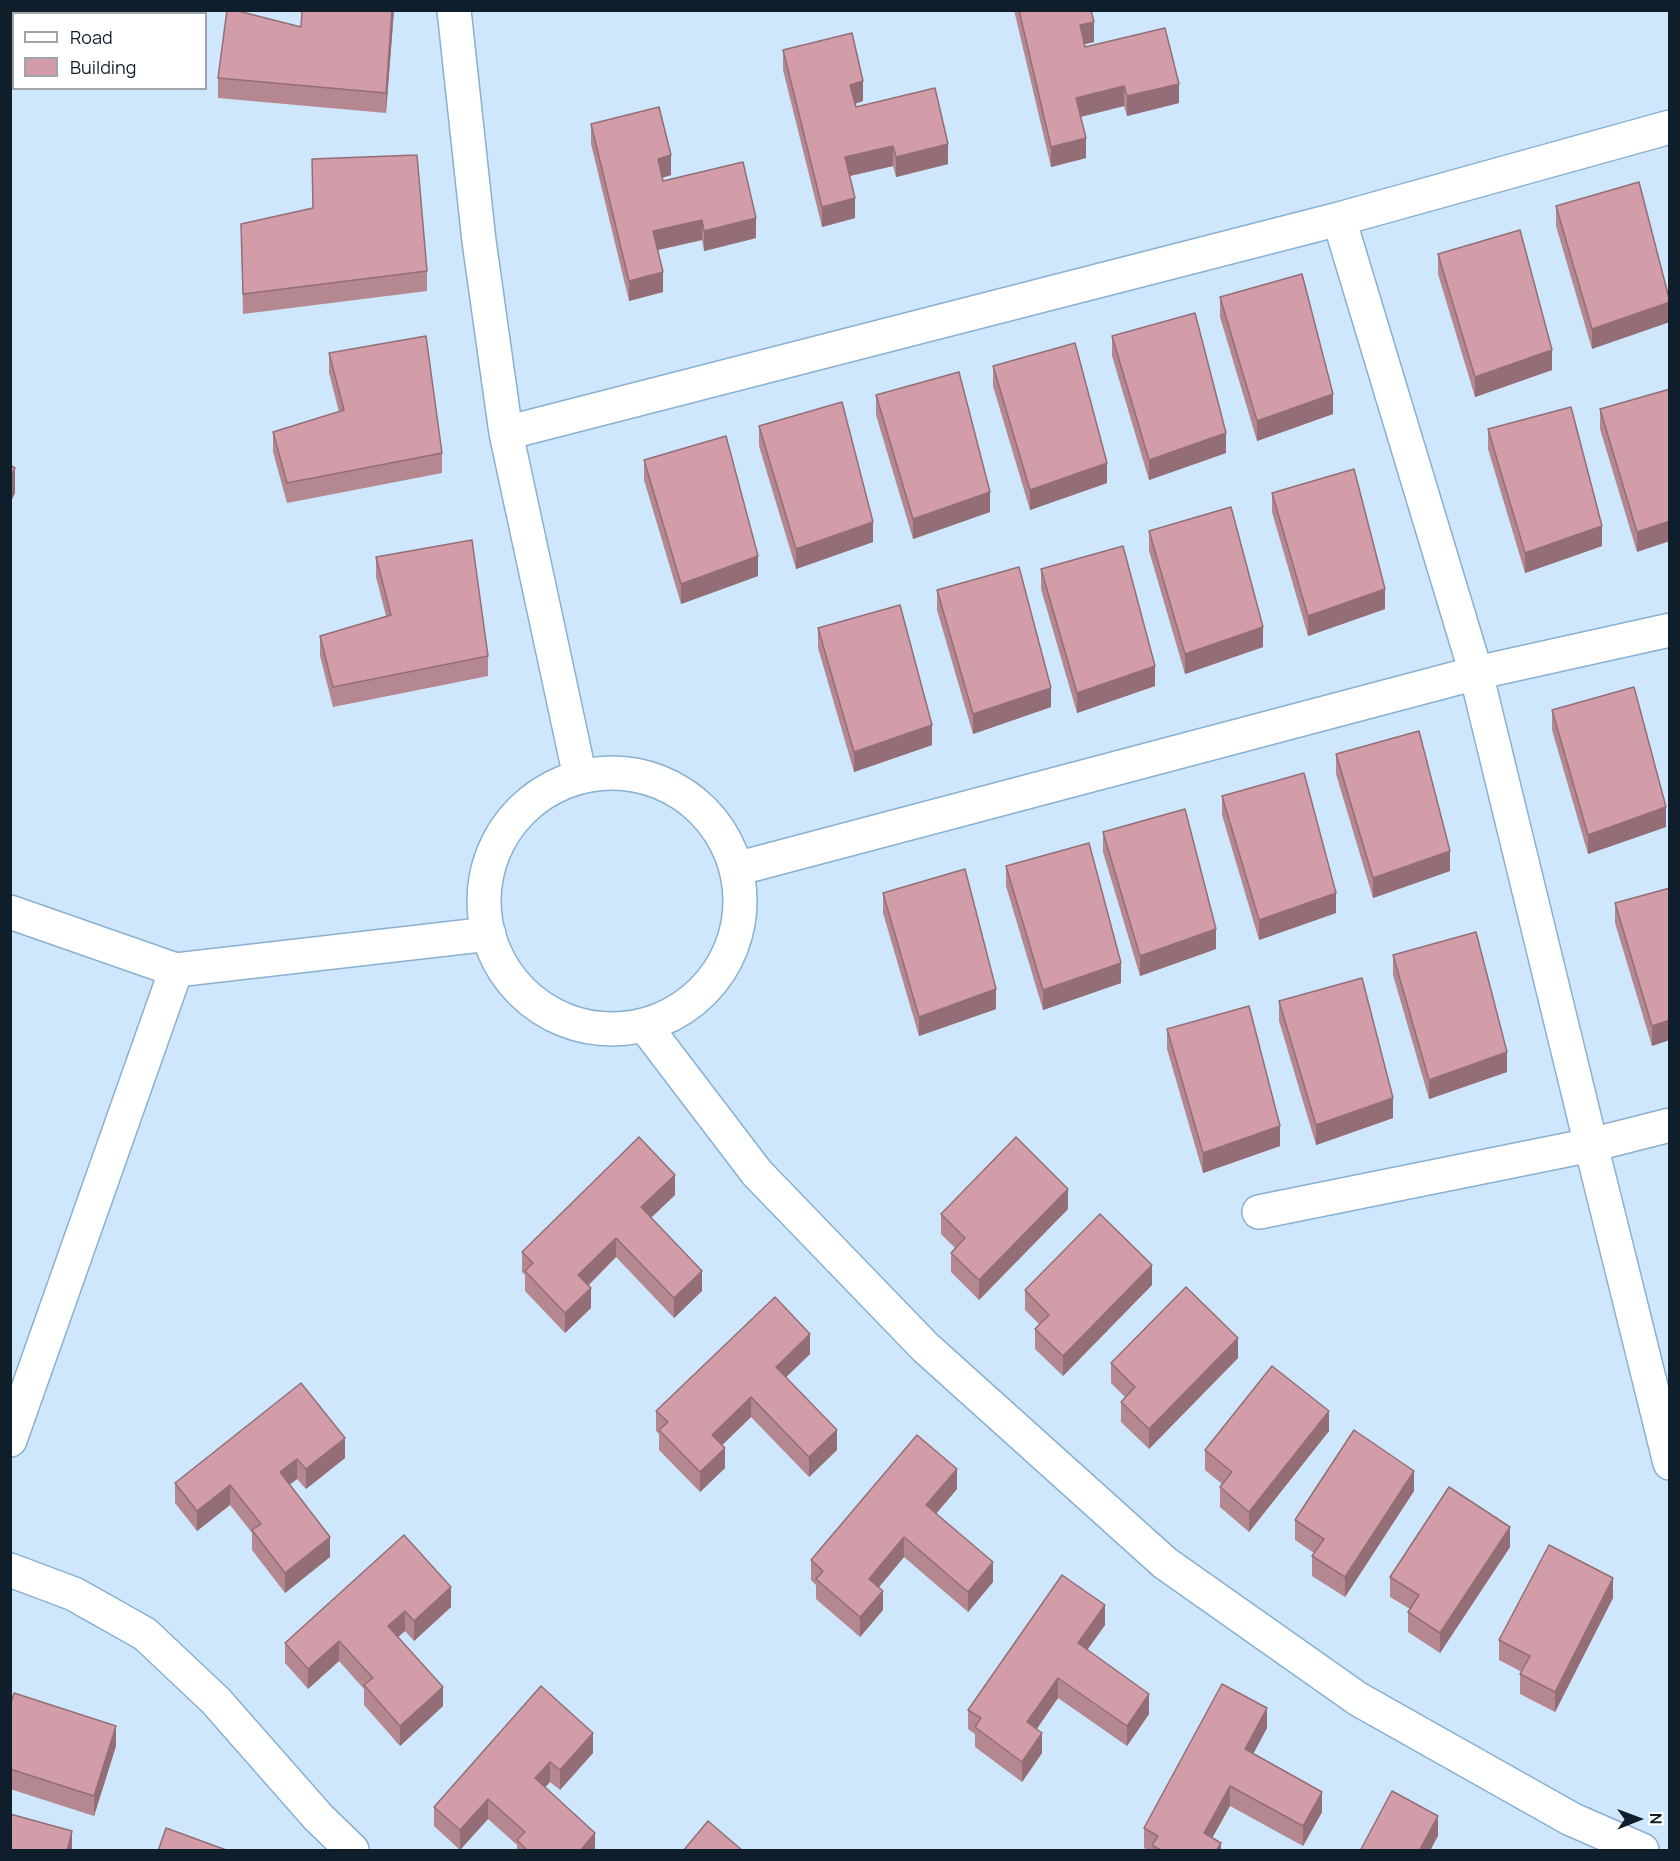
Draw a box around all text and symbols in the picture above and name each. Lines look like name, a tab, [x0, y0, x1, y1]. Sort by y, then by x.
legend	[12, 12, 207, 90]
text: Road	[70, 25, 113, 49]
text: Building	[70, 55, 136, 79]
north arrow	[1608, 1789, 1668, 1849]
text: N	[1645, 1813, 1667, 1825]

